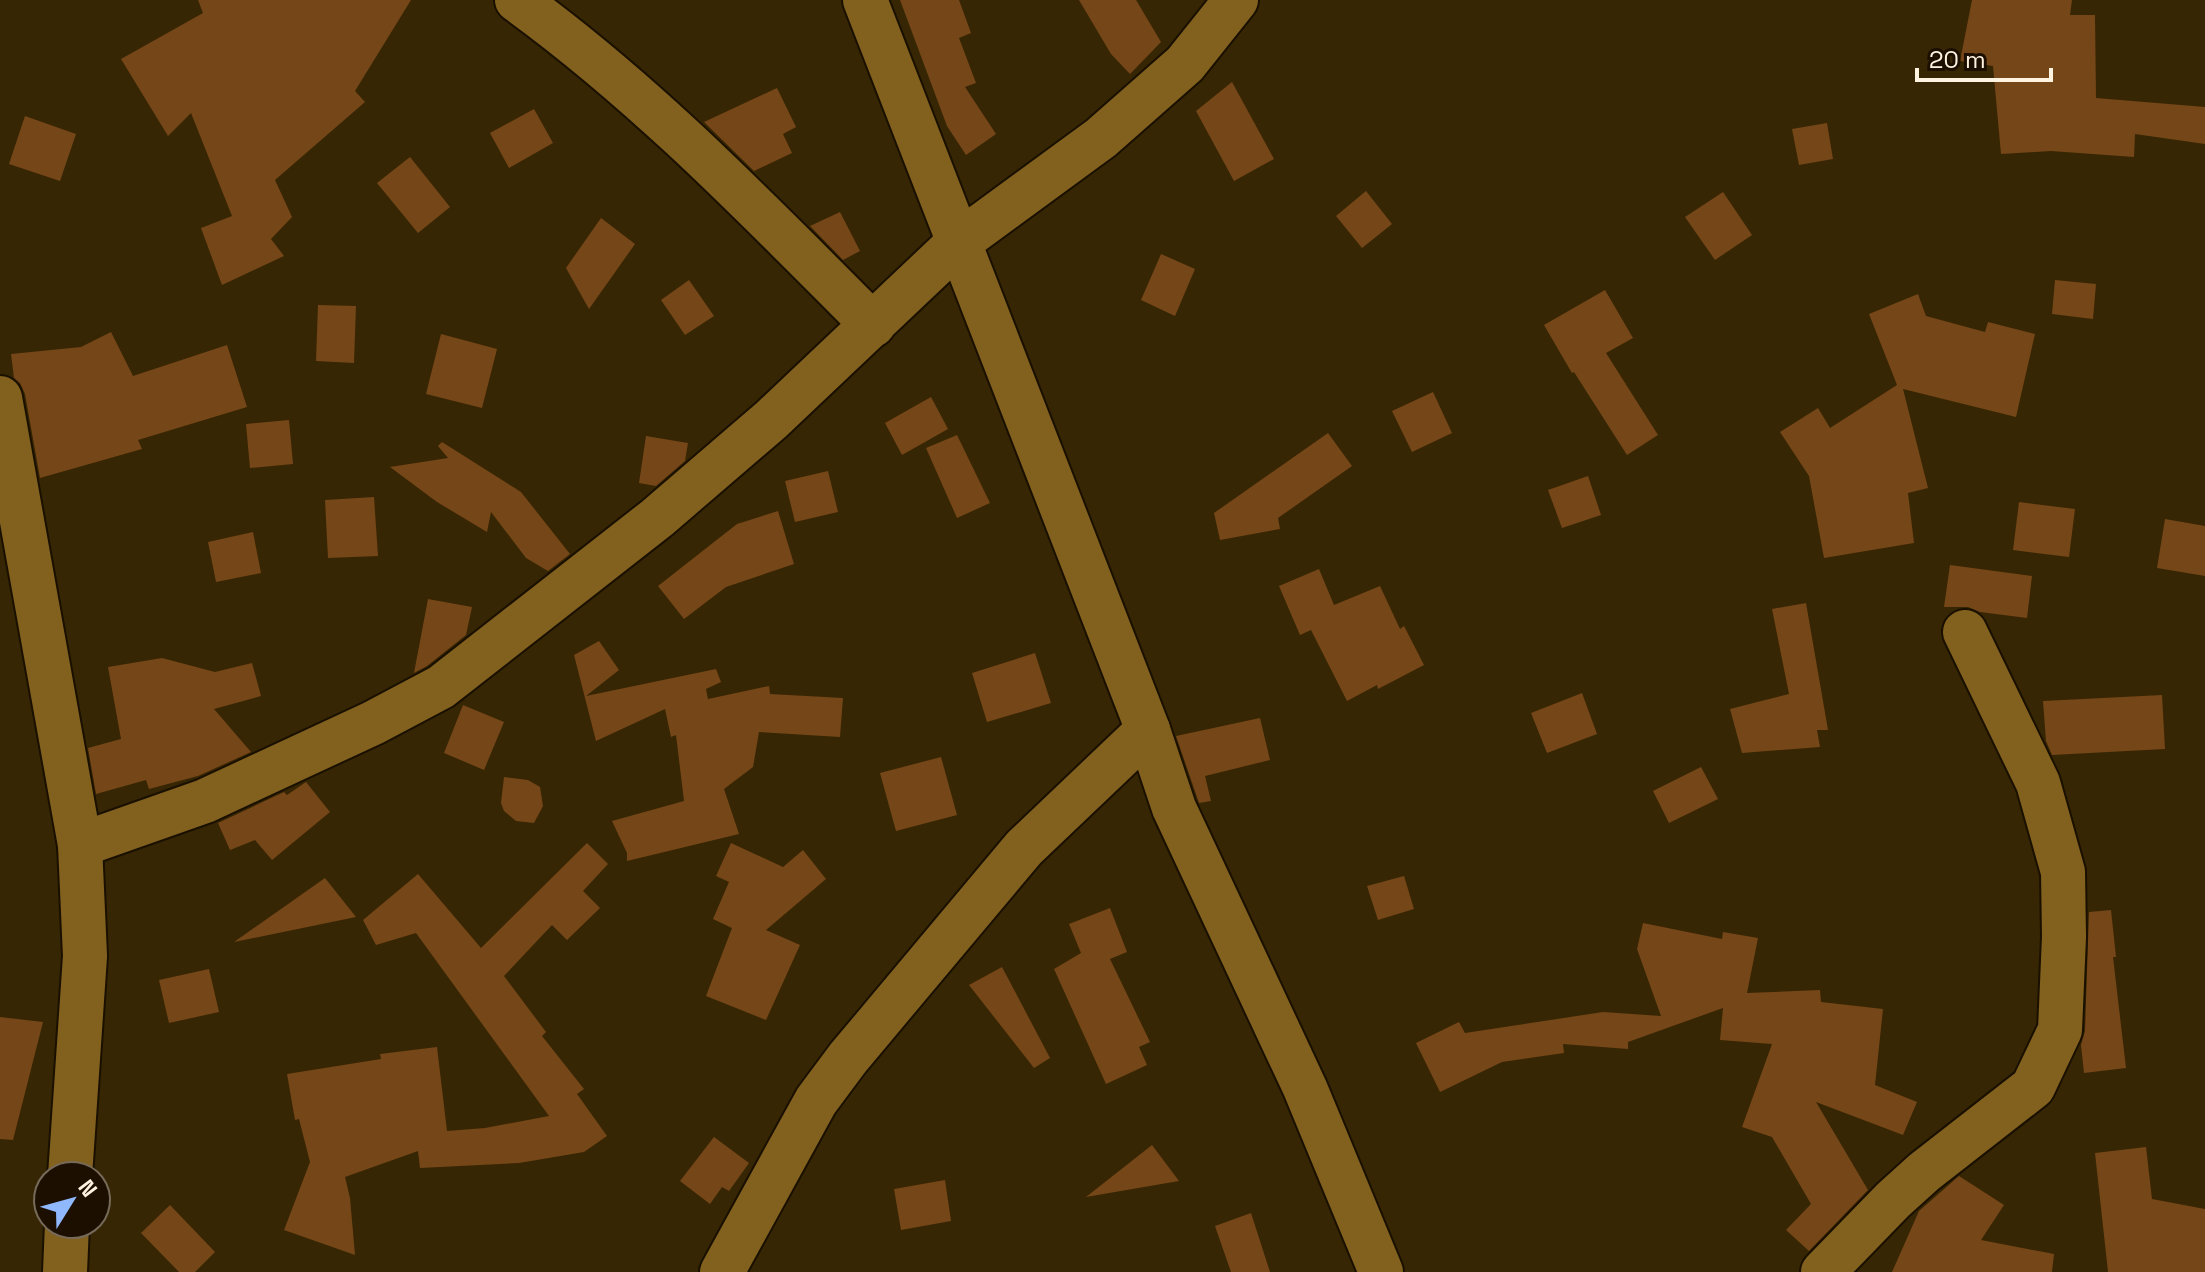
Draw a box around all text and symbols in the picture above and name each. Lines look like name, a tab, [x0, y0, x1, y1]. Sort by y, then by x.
scale bar	[1917, 32, 2051, 82]
text: 20 m	[1929, 44, 1986, 75]
north arrow	[32, 1160, 112, 1240]
text: N	[72, 1174, 104, 1202]

